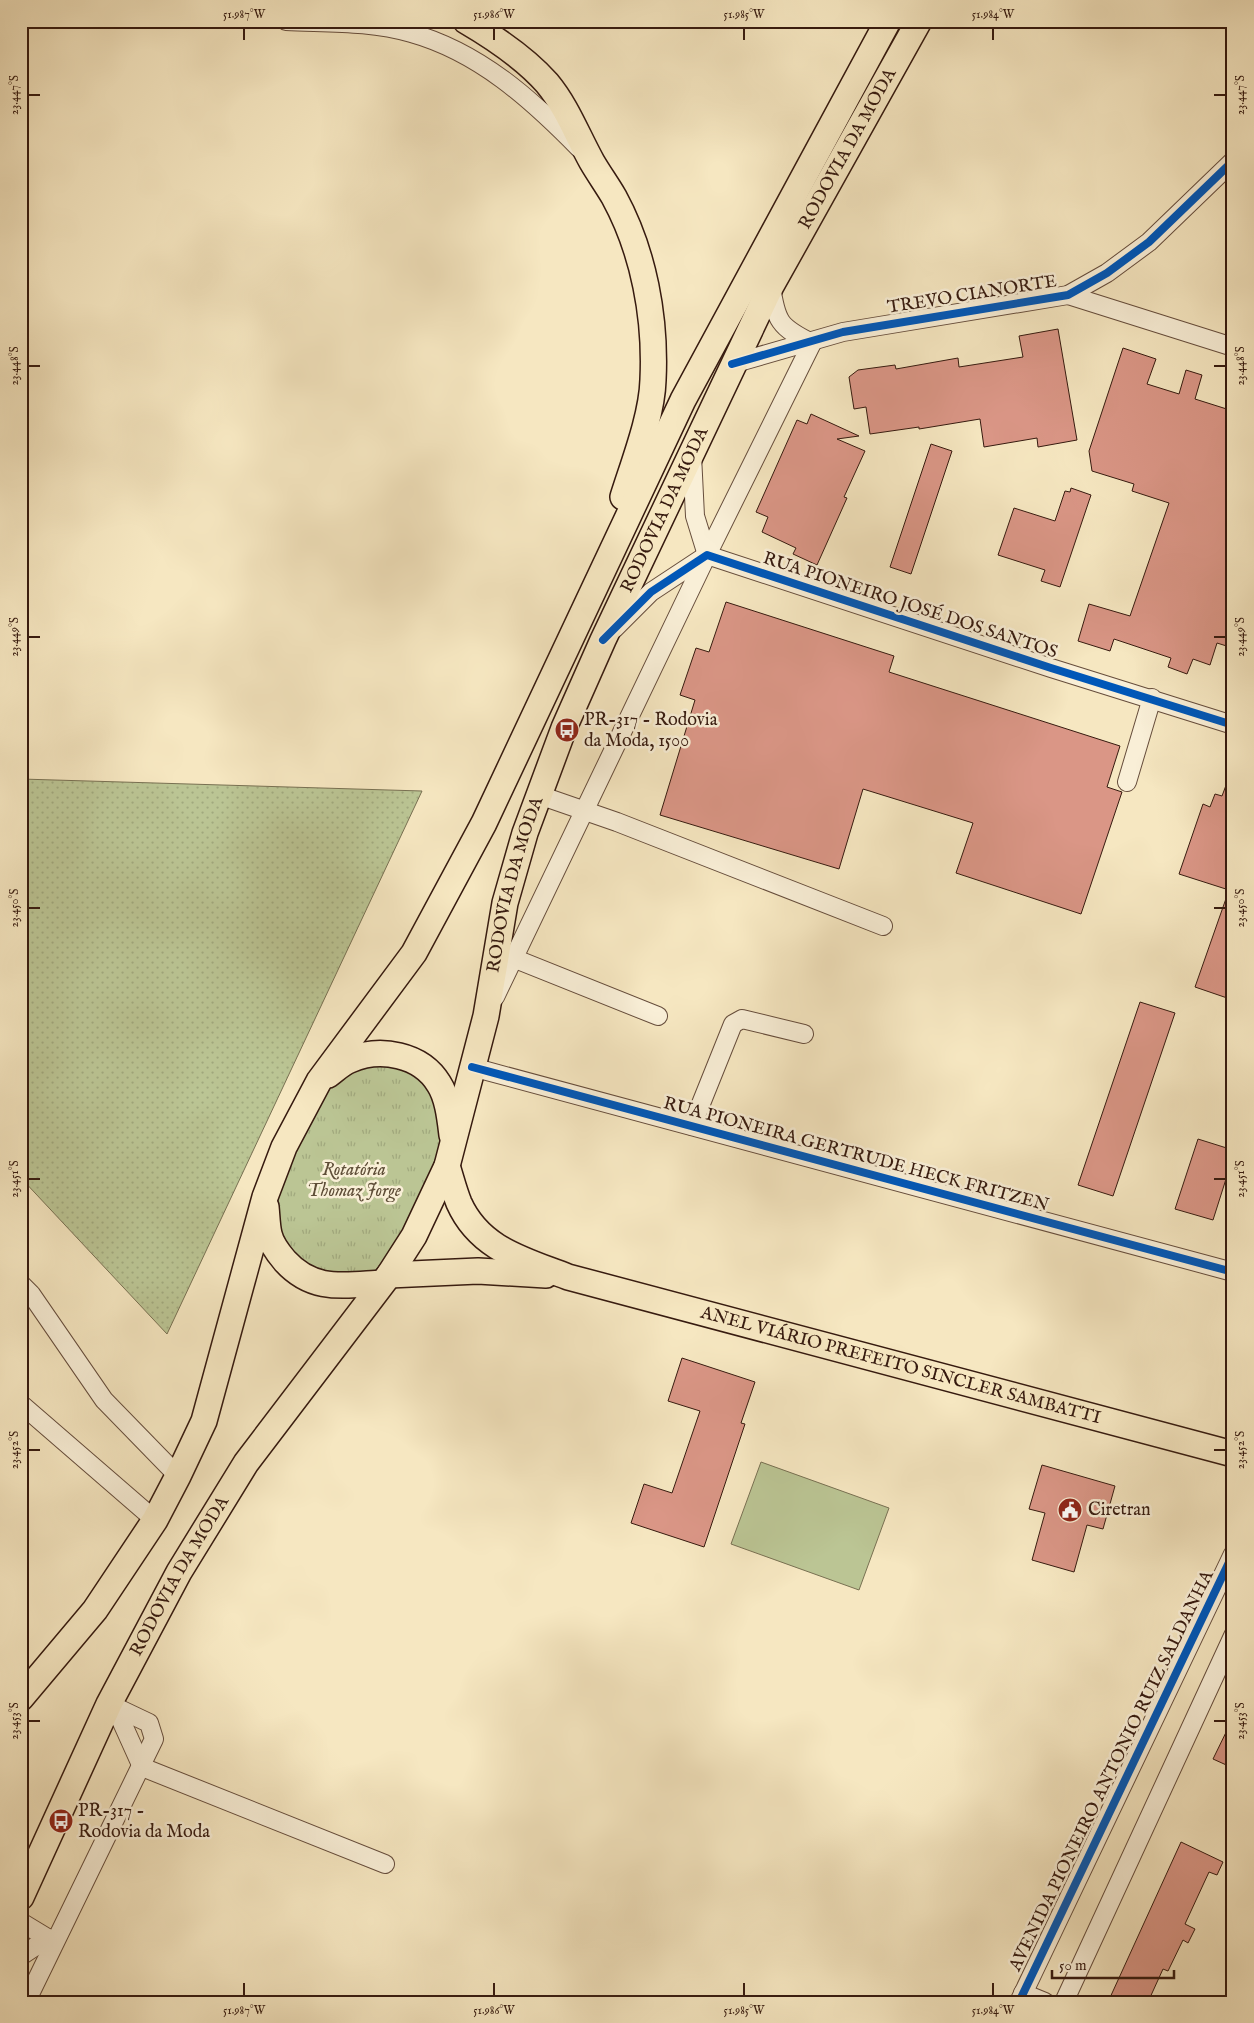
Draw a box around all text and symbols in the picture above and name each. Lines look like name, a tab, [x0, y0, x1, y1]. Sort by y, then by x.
text: 51.987°W	[223, 7, 266, 22]
text: 51.986°W	[473, 7, 515, 22]
text: 51.985°W	[724, 7, 765, 22]
text: 51.984°W	[972, 7, 1015, 22]
street label: RODOVIA DA MODA	[793, 64, 902, 233]
text: 23.447°S	[7, 75, 22, 115]
text: 23.447°S	[1233, 75, 1248, 115]
street label: TREVO CIANORTE	[886, 270, 1058, 320]
text: 23.448°S	[7, 346, 22, 386]
text: 23.448°S	[1233, 346, 1248, 386]
street label: RODOVIA DA MODA	[616, 423, 714, 597]
street label: RUA PIONEIRO JOSÉ DOS SANTOS	[760, 545, 1061, 665]
text: 23.449°S	[7, 617, 22, 657]
text: 23.449°S	[1233, 617, 1248, 657]
place label: PR-317 - Rodovia da Moda, 1500	[584, 709, 718, 753]
bus stop icon: PR-317 - Rodovia da Moda, 1500	[554, 717, 580, 743]
street label: RODOVIA DA MODA	[482, 793, 549, 974]
text: 23.450°S	[7, 889, 22, 927]
text: 23.450°S	[1233, 889, 1248, 927]
street label: RUA PIONEIRA GERTRUDE HECK FRITZEN	[661, 1092, 1052, 1218]
park label: Rotatória Thomaz Jorge	[307, 1159, 401, 1203]
text: 23.451°S	[7, 1160, 22, 1198]
text: 23.451°S	[1233, 1160, 1248, 1198]
street label: ANEL VIÁRIO PREFEITO SINCLER SAMBATTI	[697, 1301, 1103, 1430]
text: 23.452°S	[7, 1431, 22, 1469]
text: 23.452°S	[1233, 1431, 1248, 1469]
street label: RODOVIA DA MODA	[125, 1491, 235, 1660]
public building icon: Ciretran	[1057, 1497, 1083, 1523]
place label: Ciretran	[1088, 1499, 1151, 1522]
street label: AVENIDA PIONEIRO ANTONIO RUIZ SALDANHA	[1004, 1566, 1220, 1976]
text: 23.453°S	[7, 1702, 22, 1740]
text: 23.453°S	[1233, 1702, 1248, 1740]
place label: PR-317 - Rodovia da Moda	[78, 1800, 210, 1844]
bus stop icon: PR-317 - Rodovia da Moda	[48, 1808, 74, 1834]
scale bar	[1052, 1948, 1174, 1980]
text: 50 m	[1059, 1956, 1087, 1975]
text: 51.987°W	[223, 2003, 266, 2018]
text: 51.986°W	[473, 2003, 515, 2018]
text: 51.985°W	[724, 2003, 765, 2018]
text: 51.984°W	[972, 2003, 1015, 2018]

